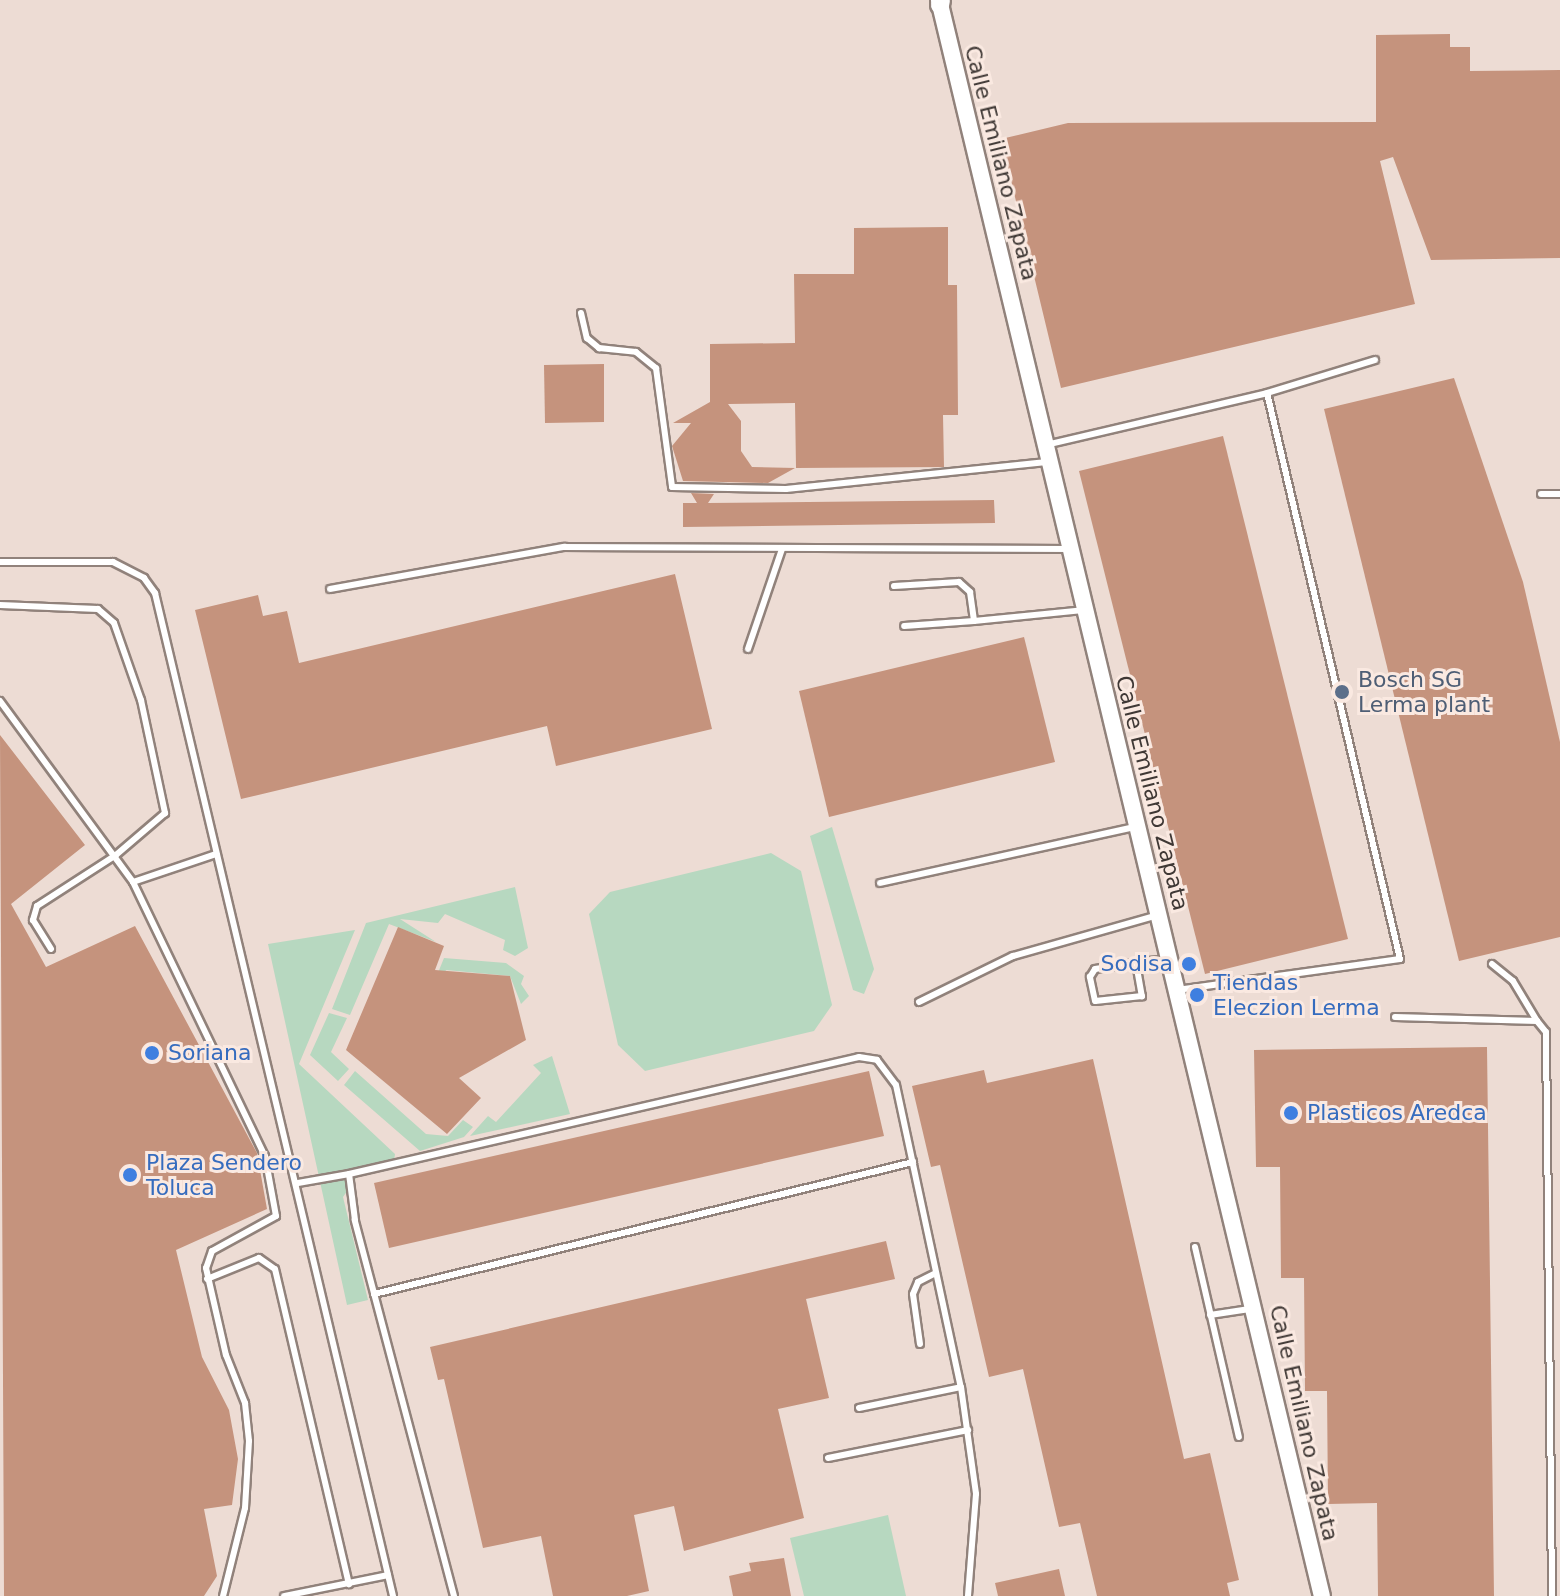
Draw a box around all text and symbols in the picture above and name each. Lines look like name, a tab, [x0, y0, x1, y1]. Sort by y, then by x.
street label: Calle Emiliano Zapata	[959, 43, 1043, 283]
place label: Bosch SG Lerma plant	[1358, 666, 1490, 718]
street label: Calle Emiliano Zapata	[1110, 673, 1194, 913]
marker: Bosch SG Lerma plant	[1333, 683, 1351, 701]
place label: Sodisa	[1101, 951, 1173, 977]
marker: Sodisa	[1180, 955, 1198, 973]
place label: Tiendas Eleczion Lerma	[1213, 969, 1380, 1020]
marker: Tiendas Eleczion Lerma	[1188, 986, 1206, 1004]
place label: Soriana	[168, 1040, 251, 1066]
marker: Soriana	[143, 1044, 161, 1062]
place label: Plasticos Aredca	[1307, 1100, 1487, 1126]
marker: Plasticos Aredca	[1282, 1104, 1300, 1122]
place label: Plaza Sendero Toluca	[146, 1149, 302, 1200]
marker: Plaza Sendero Toluca	[121, 1166, 139, 1184]
street label: Calle Emiliano Zapata	[1264, 1302, 1344, 1544]

